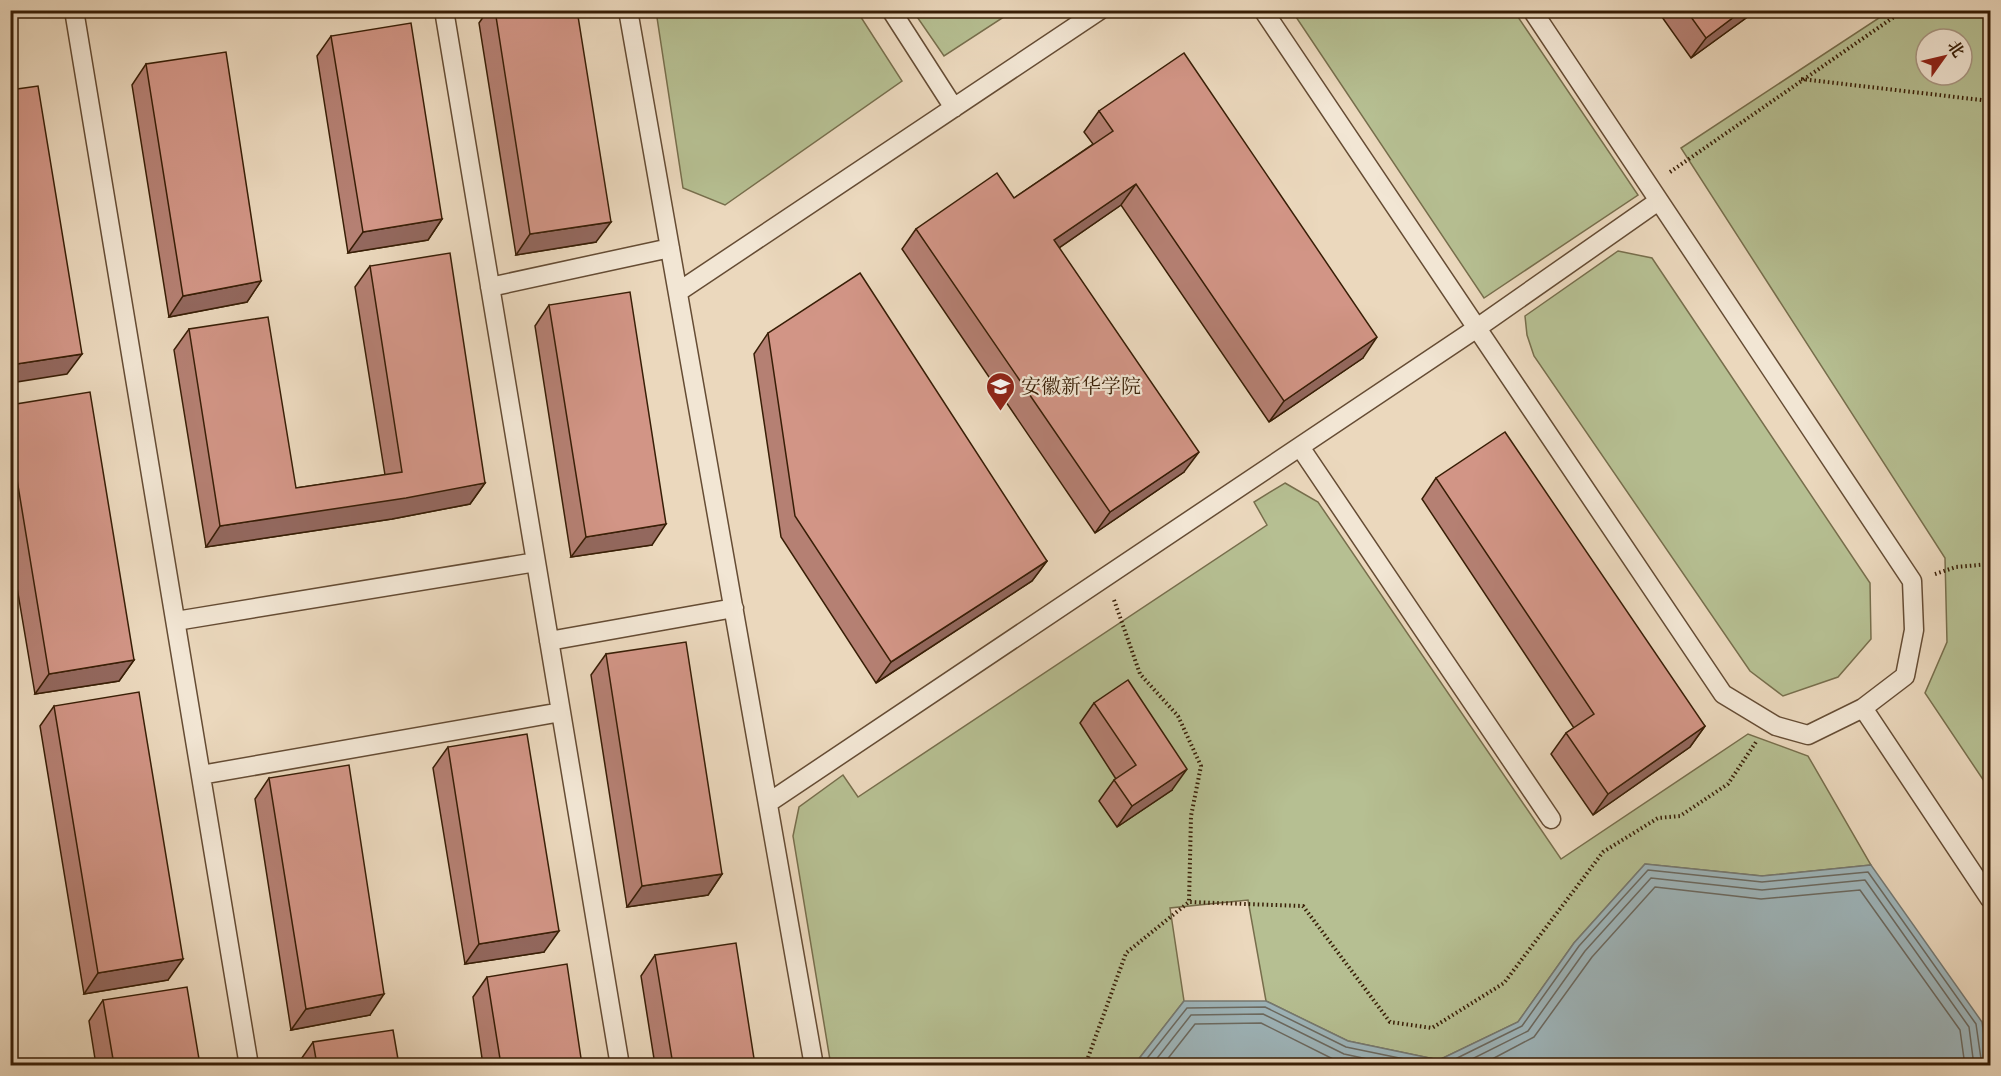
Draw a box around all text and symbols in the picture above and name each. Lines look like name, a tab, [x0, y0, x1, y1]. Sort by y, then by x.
north arrow	[1914, 27, 1974, 87]
text: 北	[1943, 37, 1968, 61]
school or university icon: 安徽新华学院	[984, 370, 1016, 412]
place label: 安徽新华学院	[1021, 375, 1141, 400]

